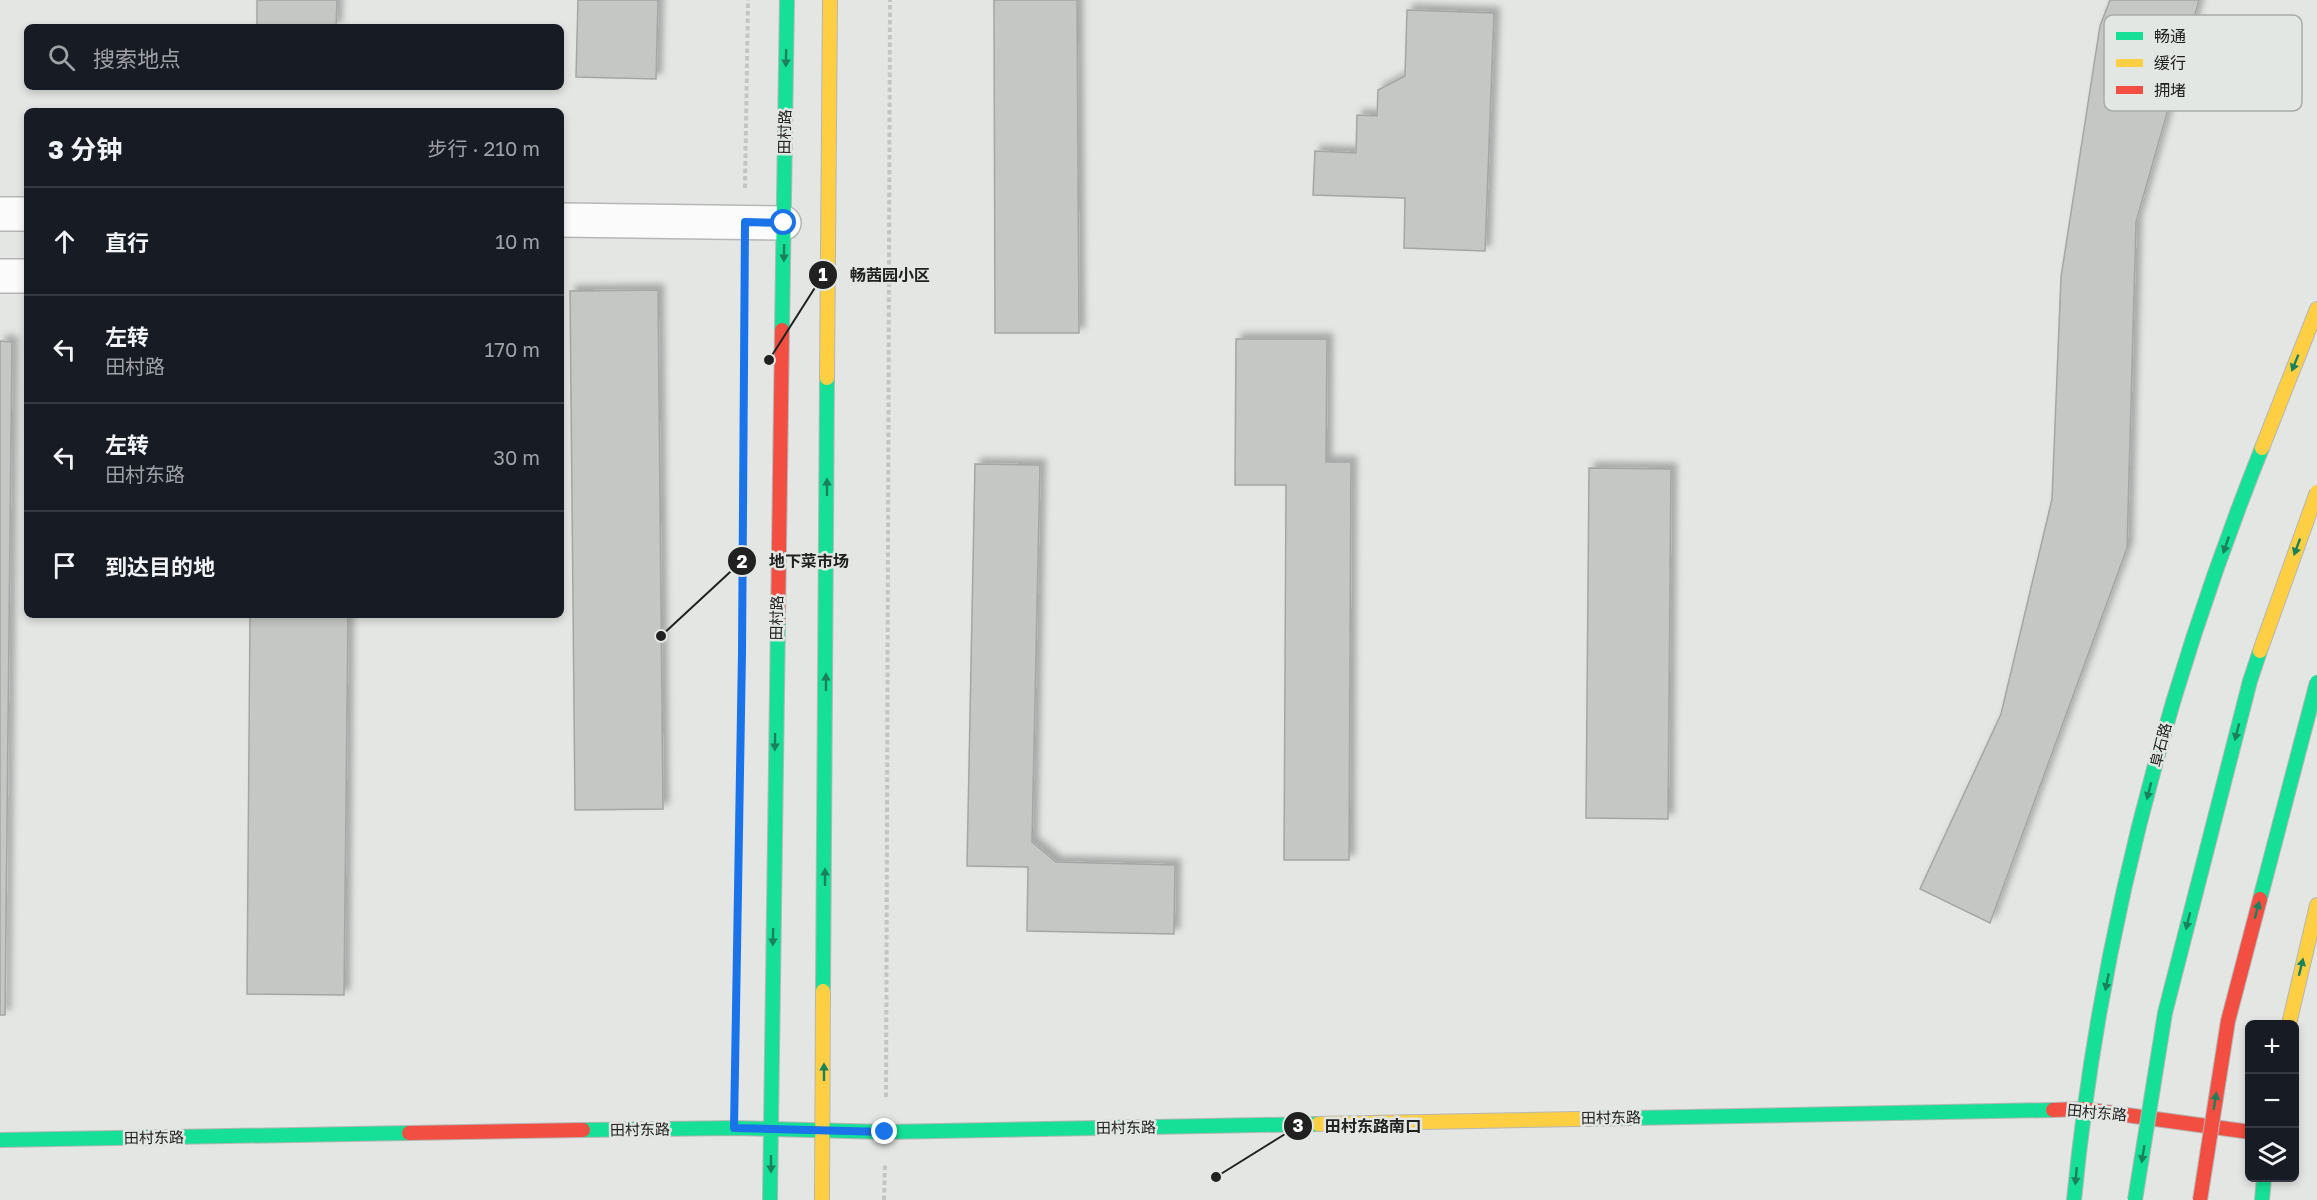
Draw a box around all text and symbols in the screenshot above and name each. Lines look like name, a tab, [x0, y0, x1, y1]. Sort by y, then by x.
legend	[2104, 15, 2302, 111]
search box	[24, 24, 564, 90]
text: 畅通	[2154, 26, 2186, 46]
icon: search	[45, 41, 78, 74]
text: 搜索地点	[93, 45, 181, 72]
one-way arrow	[781, 49, 791, 68]
text: 缓行	[2154, 53, 2186, 73]
text: 拥堵	[2154, 80, 2186, 100]
street label: 田村路	[775, 109, 793, 155]
text: 3 分钟	[48, 134, 122, 165]
text: 步行 · 210 m	[428, 136, 540, 160]
route start	[770, 209, 796, 235]
icon: ahead	[48, 225, 81, 258]
text: 直行	[105, 229, 149, 256]
text: 10 m	[495, 229, 540, 253]
one-way arrow	[779, 244, 789, 263]
callout: 畅茜园小区	[808, 258, 942, 292]
text: 1	[818, 263, 828, 285]
text: 畅茜园小区	[850, 265, 930, 285]
text: 左转	[105, 323, 149, 350]
icon: left	[48, 333, 81, 366]
text: 170 m	[485, 337, 540, 361]
text: 田村路	[105, 354, 165, 378]
one-way arrow	[2290, 354, 2300, 372]
text: 左转	[105, 431, 149, 458]
icon: left	[48, 441, 81, 474]
text: 30 m	[493, 445, 540, 469]
text: 田村东路	[105, 462, 185, 486]
one-way arrow	[822, 478, 832, 497]
one-way arrow	[2221, 536, 2231, 554]
one-way arrow	[2292, 538, 2302, 556]
callout: 地下菜市场	[727, 544, 861, 578]
icon: arrive	[48, 549, 81, 582]
text: 2	[737, 550, 748, 572]
text: 地下菜市场	[769, 551, 849, 571]
text: 到达目的地	[105, 553, 215, 580]
street label: 田村路	[767, 595, 785, 641]
one-way arrow	[821, 673, 831, 692]
street label: 阜石路	[2146, 721, 2174, 769]
one-way arrow	[2231, 723, 2241, 742]
one-way arrow	[770, 733, 780, 752]
one-way arrow	[2144, 782, 2154, 801]
one-way arrow	[820, 868, 830, 887]
one-way arrow	[2252, 901, 2262, 920]
one-way arrow	[2183, 912, 2193, 931]
one-way arrow	[768, 928, 778, 947]
one-way arrow	[2297, 958, 2306, 976]
one-way arrow	[2102, 972, 2111, 991]
map controls	[2245, 1020, 2299, 1182]
button: +	[2245, 1020, 2299, 1074]
one-way arrow	[819, 1063, 829, 1082]
button: −	[2245, 1074, 2299, 1128]
one-way arrow	[2211, 1091, 2220, 1110]
street label: 田村东路	[2066, 1100, 2128, 1124]
street label: 田村东路	[1581, 1107, 1641, 1127]
callout: 田村东路南口	[1283, 1109, 1433, 1143]
text: 3	[1293, 1114, 1304, 1136]
text: 田村东路南口	[1325, 1116, 1421, 1136]
street label: 田村东路	[1096, 1117, 1156, 1137]
route end	[871, 1118, 897, 1144]
street label: 田村东路	[610, 1119, 670, 1139]
street label: 田村东路	[124, 1127, 184, 1147]
button: layers	[2245, 1128, 2299, 1182]
one-way arrow	[2138, 1144, 2147, 1163]
one-way arrow	[766, 1154, 776, 1173]
one-way arrow	[2071, 1166, 2081, 1185]

